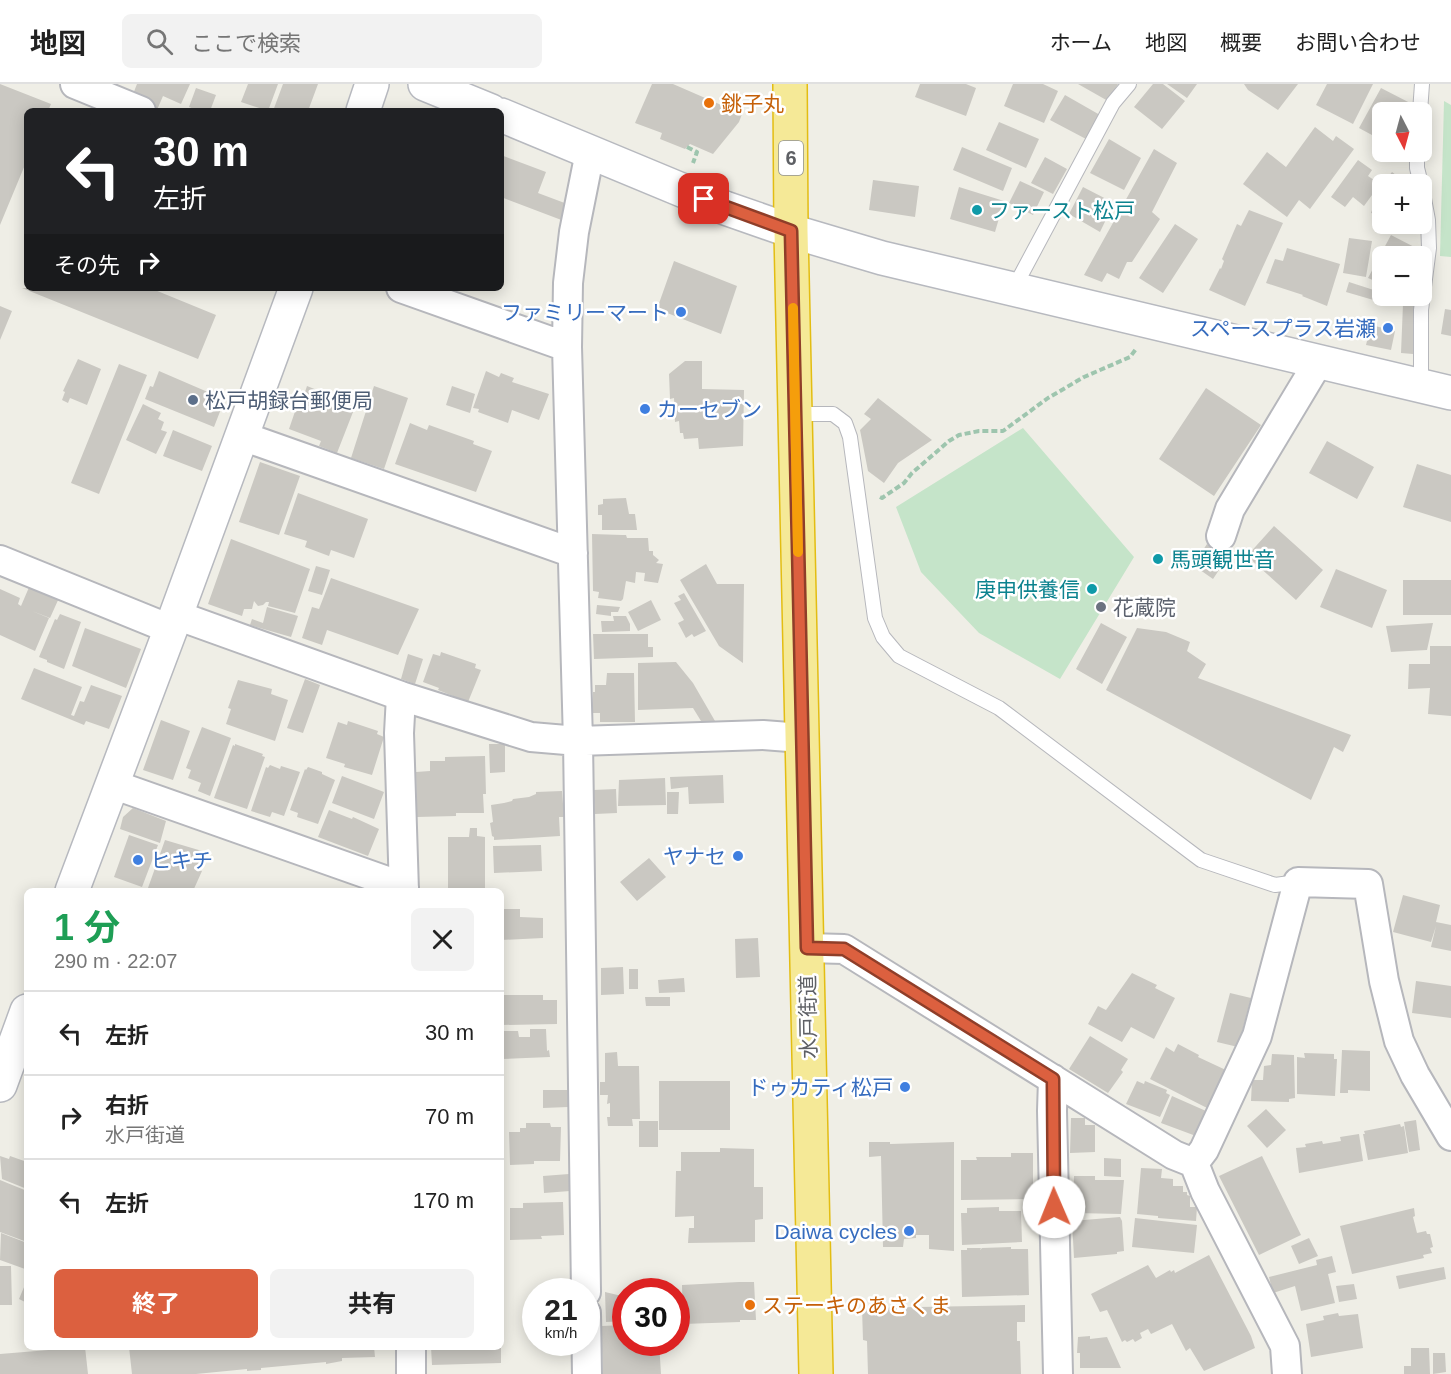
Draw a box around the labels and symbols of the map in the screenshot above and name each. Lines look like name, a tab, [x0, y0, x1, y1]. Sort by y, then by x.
place label: 銚子丸	[721, 92, 784, 115]
marker: 銚子丸	[702, 96, 716, 110]
north arrow	[1372, 102, 1432, 162]
road number: 6	[779, 141, 803, 175]
pin	[678, 173, 729, 224]
place label: ファースト松戸	[989, 199, 1135, 222]
marker: ファースト松戸	[970, 203, 984, 217]
place label: ファミリーマート	[501, 301, 669, 324]
marker: ファミリーマート	[674, 305, 688, 319]
place label: スペースプラス岩瀬	[1190, 317, 1376, 340]
marker: スペースプラス岩瀬	[1381, 321, 1395, 335]
place label: 松戸胡録台郵便局	[205, 389, 373, 412]
marker: 松戸胡録台郵便局	[186, 393, 200, 407]
place label: カーセブン	[657, 398, 762, 421]
marker: カーセブン	[638, 402, 652, 416]
place label: 馬頭観世音	[1170, 548, 1275, 571]
marker: 馬頭観世音	[1151, 552, 1165, 566]
place label: 庚申供養信	[975, 578, 1080, 601]
marker: 庚申供養信	[1085, 582, 1099, 596]
place label: 花蔵院	[1113, 596, 1176, 619]
marker: 花蔵院	[1094, 600, 1108, 614]
place label: ヤナセ	[663, 845, 726, 868]
place label: ヒキチ	[150, 849, 213, 872]
marker: ヤナセ	[731, 849, 745, 863]
marker: ヒキチ	[131, 853, 145, 867]
street label: 水戸街道	[796, 975, 820, 1059]
place label: ドゥカティ松戸	[747, 1076, 893, 1099]
marker: ドゥカティ松戸	[898, 1080, 912, 1094]
position arrow	[1022, 1175, 1086, 1239]
place label: Daiwa cycles	[774, 1220, 897, 1243]
marker: Daiwa cycles	[902, 1224, 916, 1238]
speed limit sign: 30	[612, 1278, 690, 1356]
place label: ステーキのあさくま	[762, 1294, 951, 1317]
marker: ステーキのあさくま	[743, 1298, 757, 1312]

